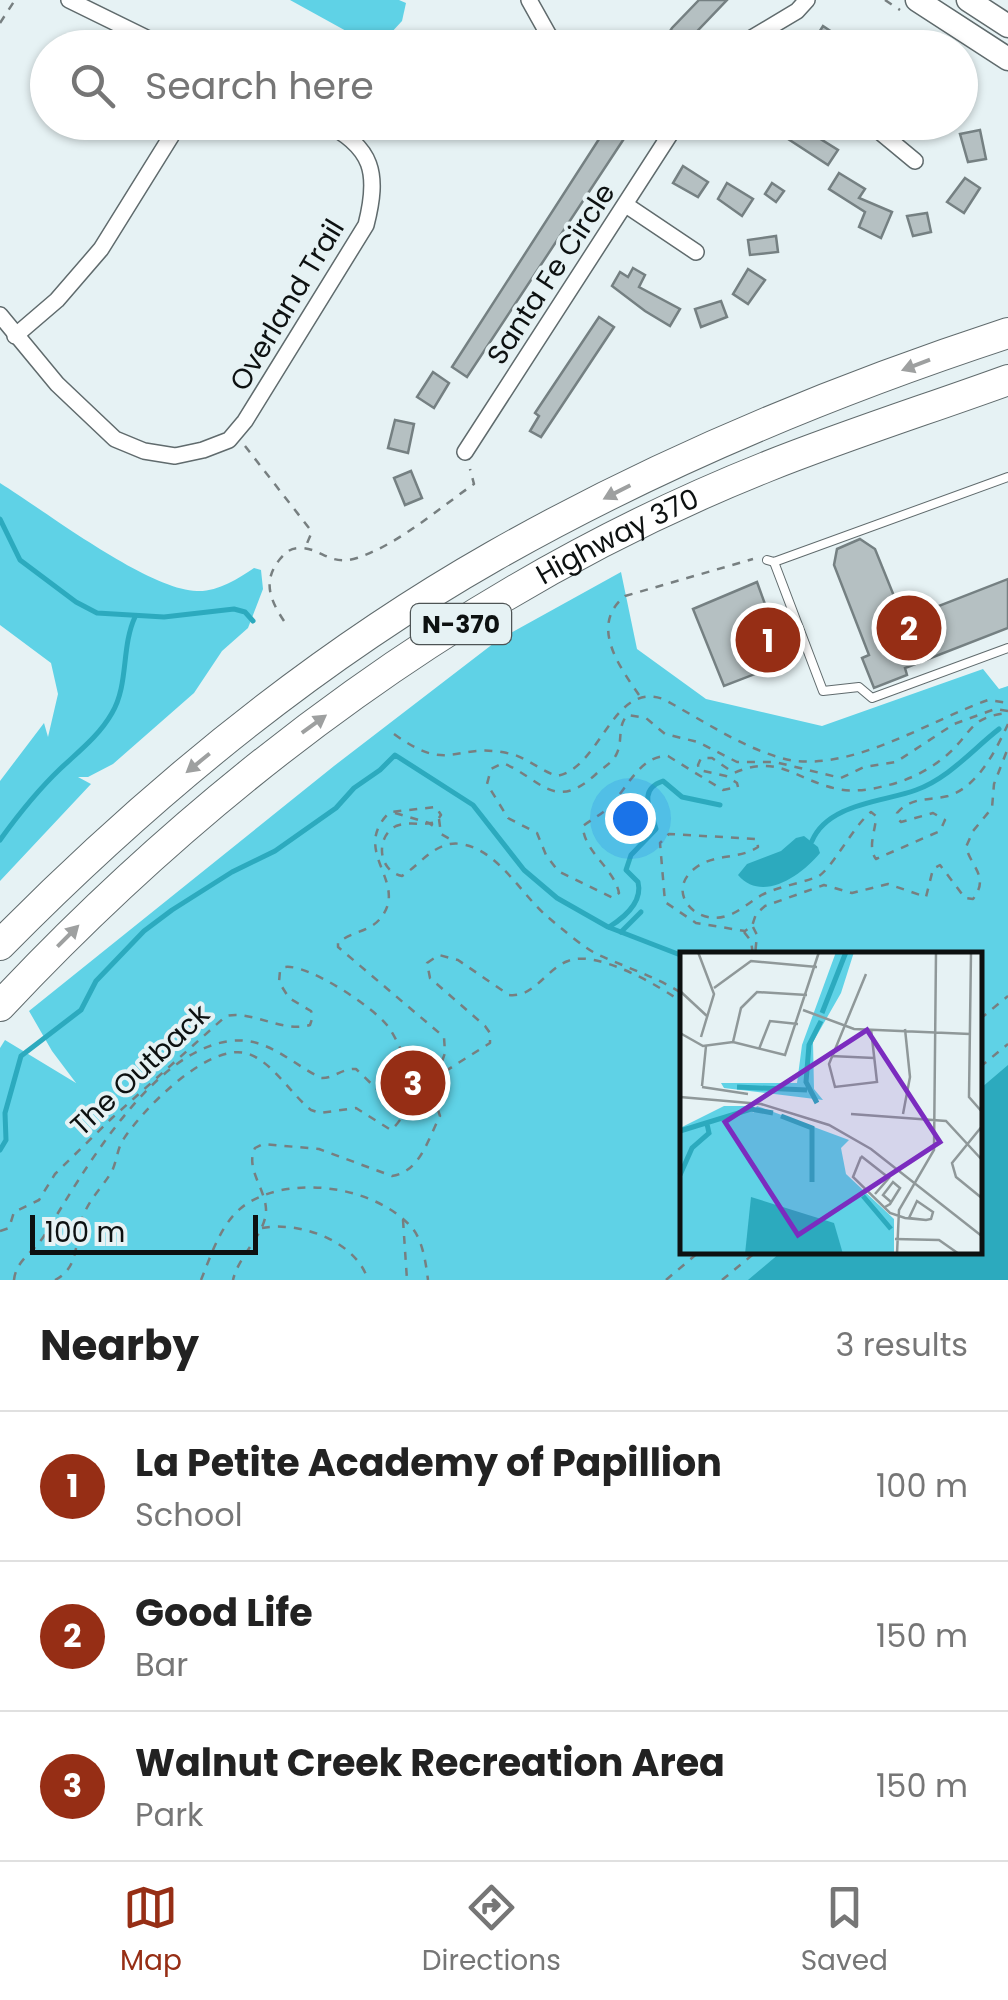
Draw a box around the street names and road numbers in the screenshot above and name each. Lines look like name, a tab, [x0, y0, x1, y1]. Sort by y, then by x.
street label: Santa Fe Circle	[478, 176, 624, 372]
street label: Overland Trail	[220, 212, 354, 398]
street label: Highway 370	[529, 479, 705, 594]
road number: N-370	[411, 604, 511, 644]
street label: The Outback	[62, 995, 219, 1145]

